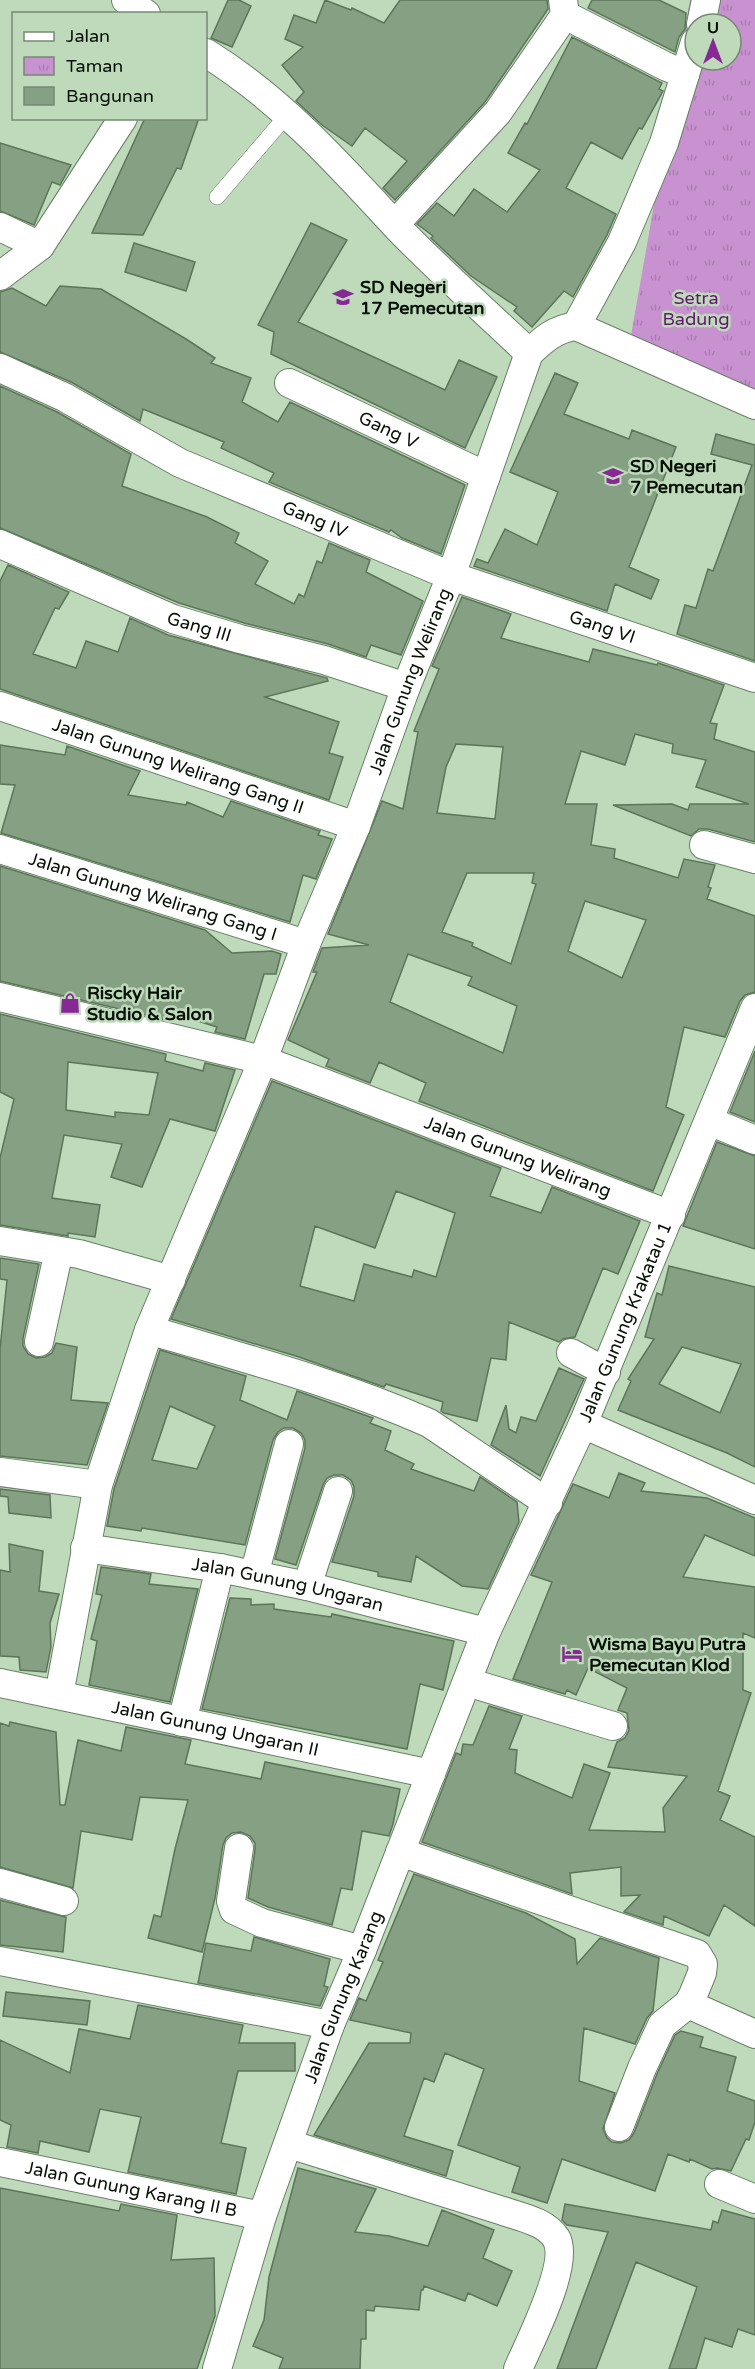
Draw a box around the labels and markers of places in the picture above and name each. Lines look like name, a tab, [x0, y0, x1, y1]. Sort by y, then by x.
place label: SD Negeri 17 Pemecutan	[360, 276, 485, 319]
school or university icon: SD Negeri 17 Pemecutan	[331, 285, 355, 309]
place label: SD Negeri 7 Pemecutan	[630, 455, 743, 498]
school or university icon: SD Negeri 7 Pemecutan	[601, 464, 625, 488]
place label: Riscky Hair Studio & Salon	[87, 982, 212, 1025]
shop icon: Riscky Hair Studio & Salon	[58, 991, 82, 1015]
place label: Wisma Bayu Putra Pemecutan Klod	[589, 1633, 746, 1676]
hotel icon: Wisma Bayu Putra Pemecutan Klod	[560, 1642, 584, 1666]

